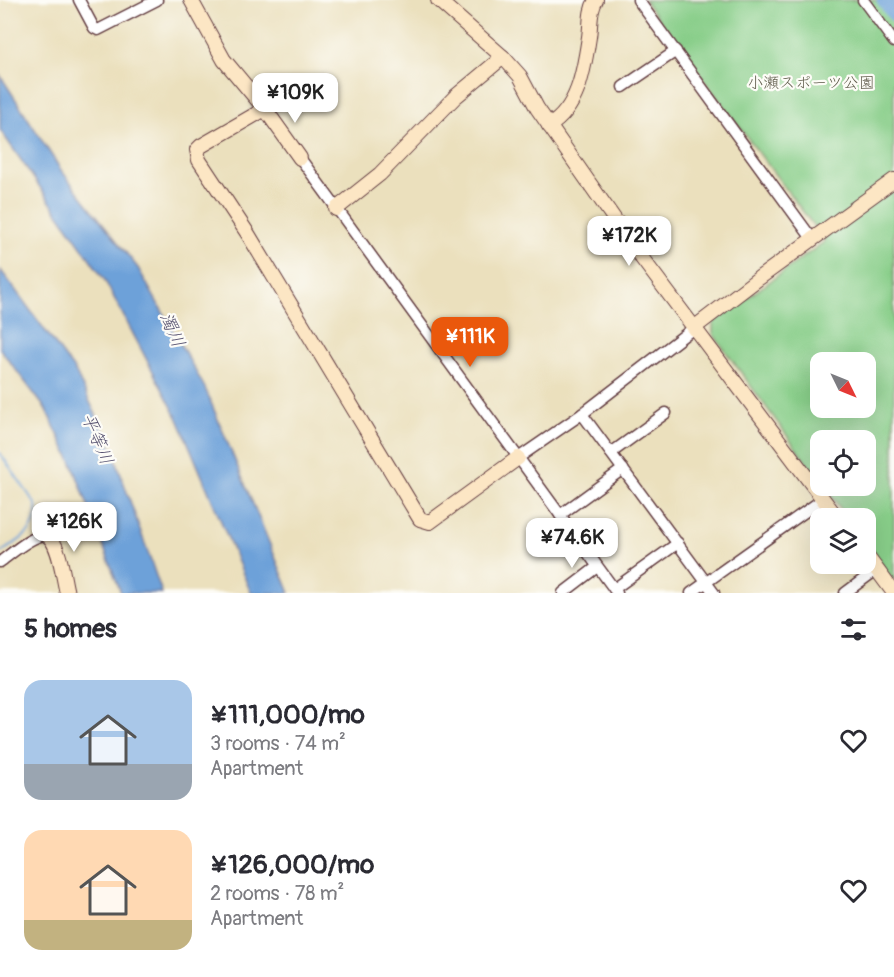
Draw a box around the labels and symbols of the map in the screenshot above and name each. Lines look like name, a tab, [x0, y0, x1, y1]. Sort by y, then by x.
pin: ¥109K	[253, 73, 337, 124]
park label: 小瀬スポーツ公園	[747, 73, 875, 93]
pin: ¥172K	[587, 216, 671, 267]
water label: 濁川	[154, 309, 190, 351]
pin: ¥111K	[428, 317, 512, 368]
north arrow	[810, 352, 876, 418]
water label: 平等川	[76, 410, 118, 468]
pin: ¥126K	[32, 502, 116, 553]
pin: ¥74.6K	[523, 518, 621, 569]

